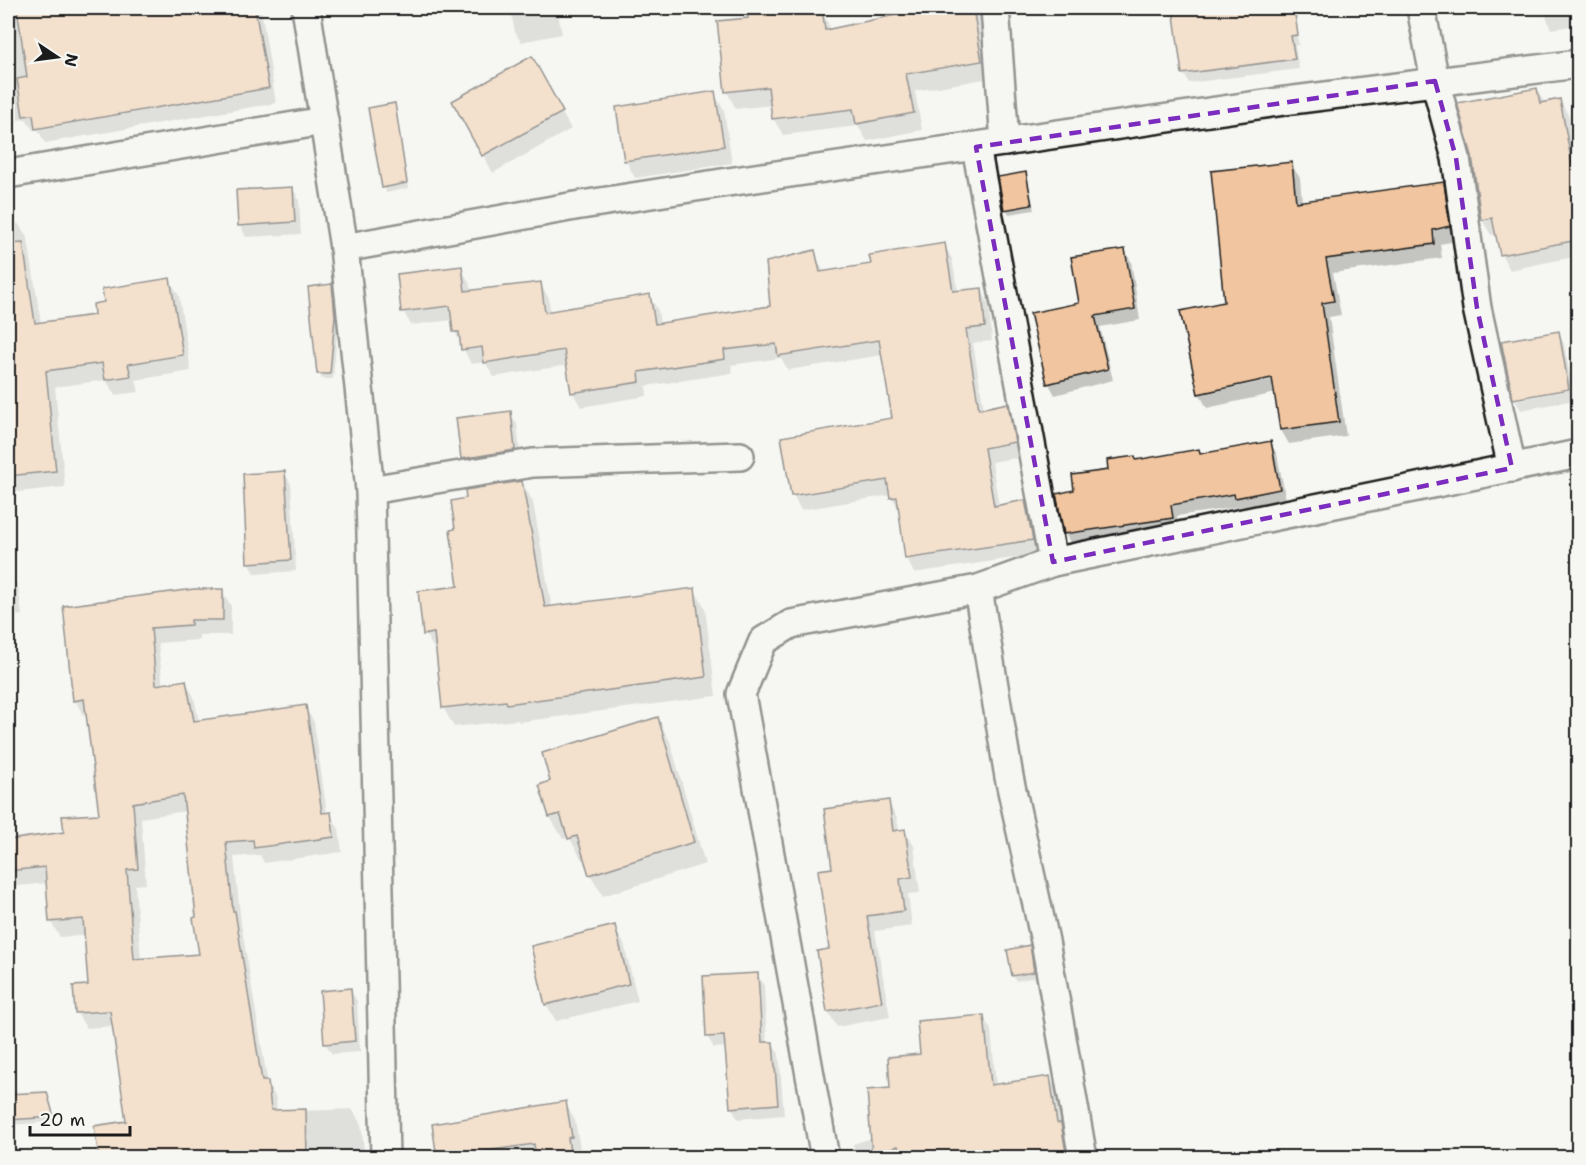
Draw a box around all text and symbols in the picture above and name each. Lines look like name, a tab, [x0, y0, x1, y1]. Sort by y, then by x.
north arrow	[27, 27, 87, 87]
text: N	[59, 52, 83, 69]
scale bar	[30, 1099, 130, 1137]
text: 20 m	[39, 1108, 85, 1132]

